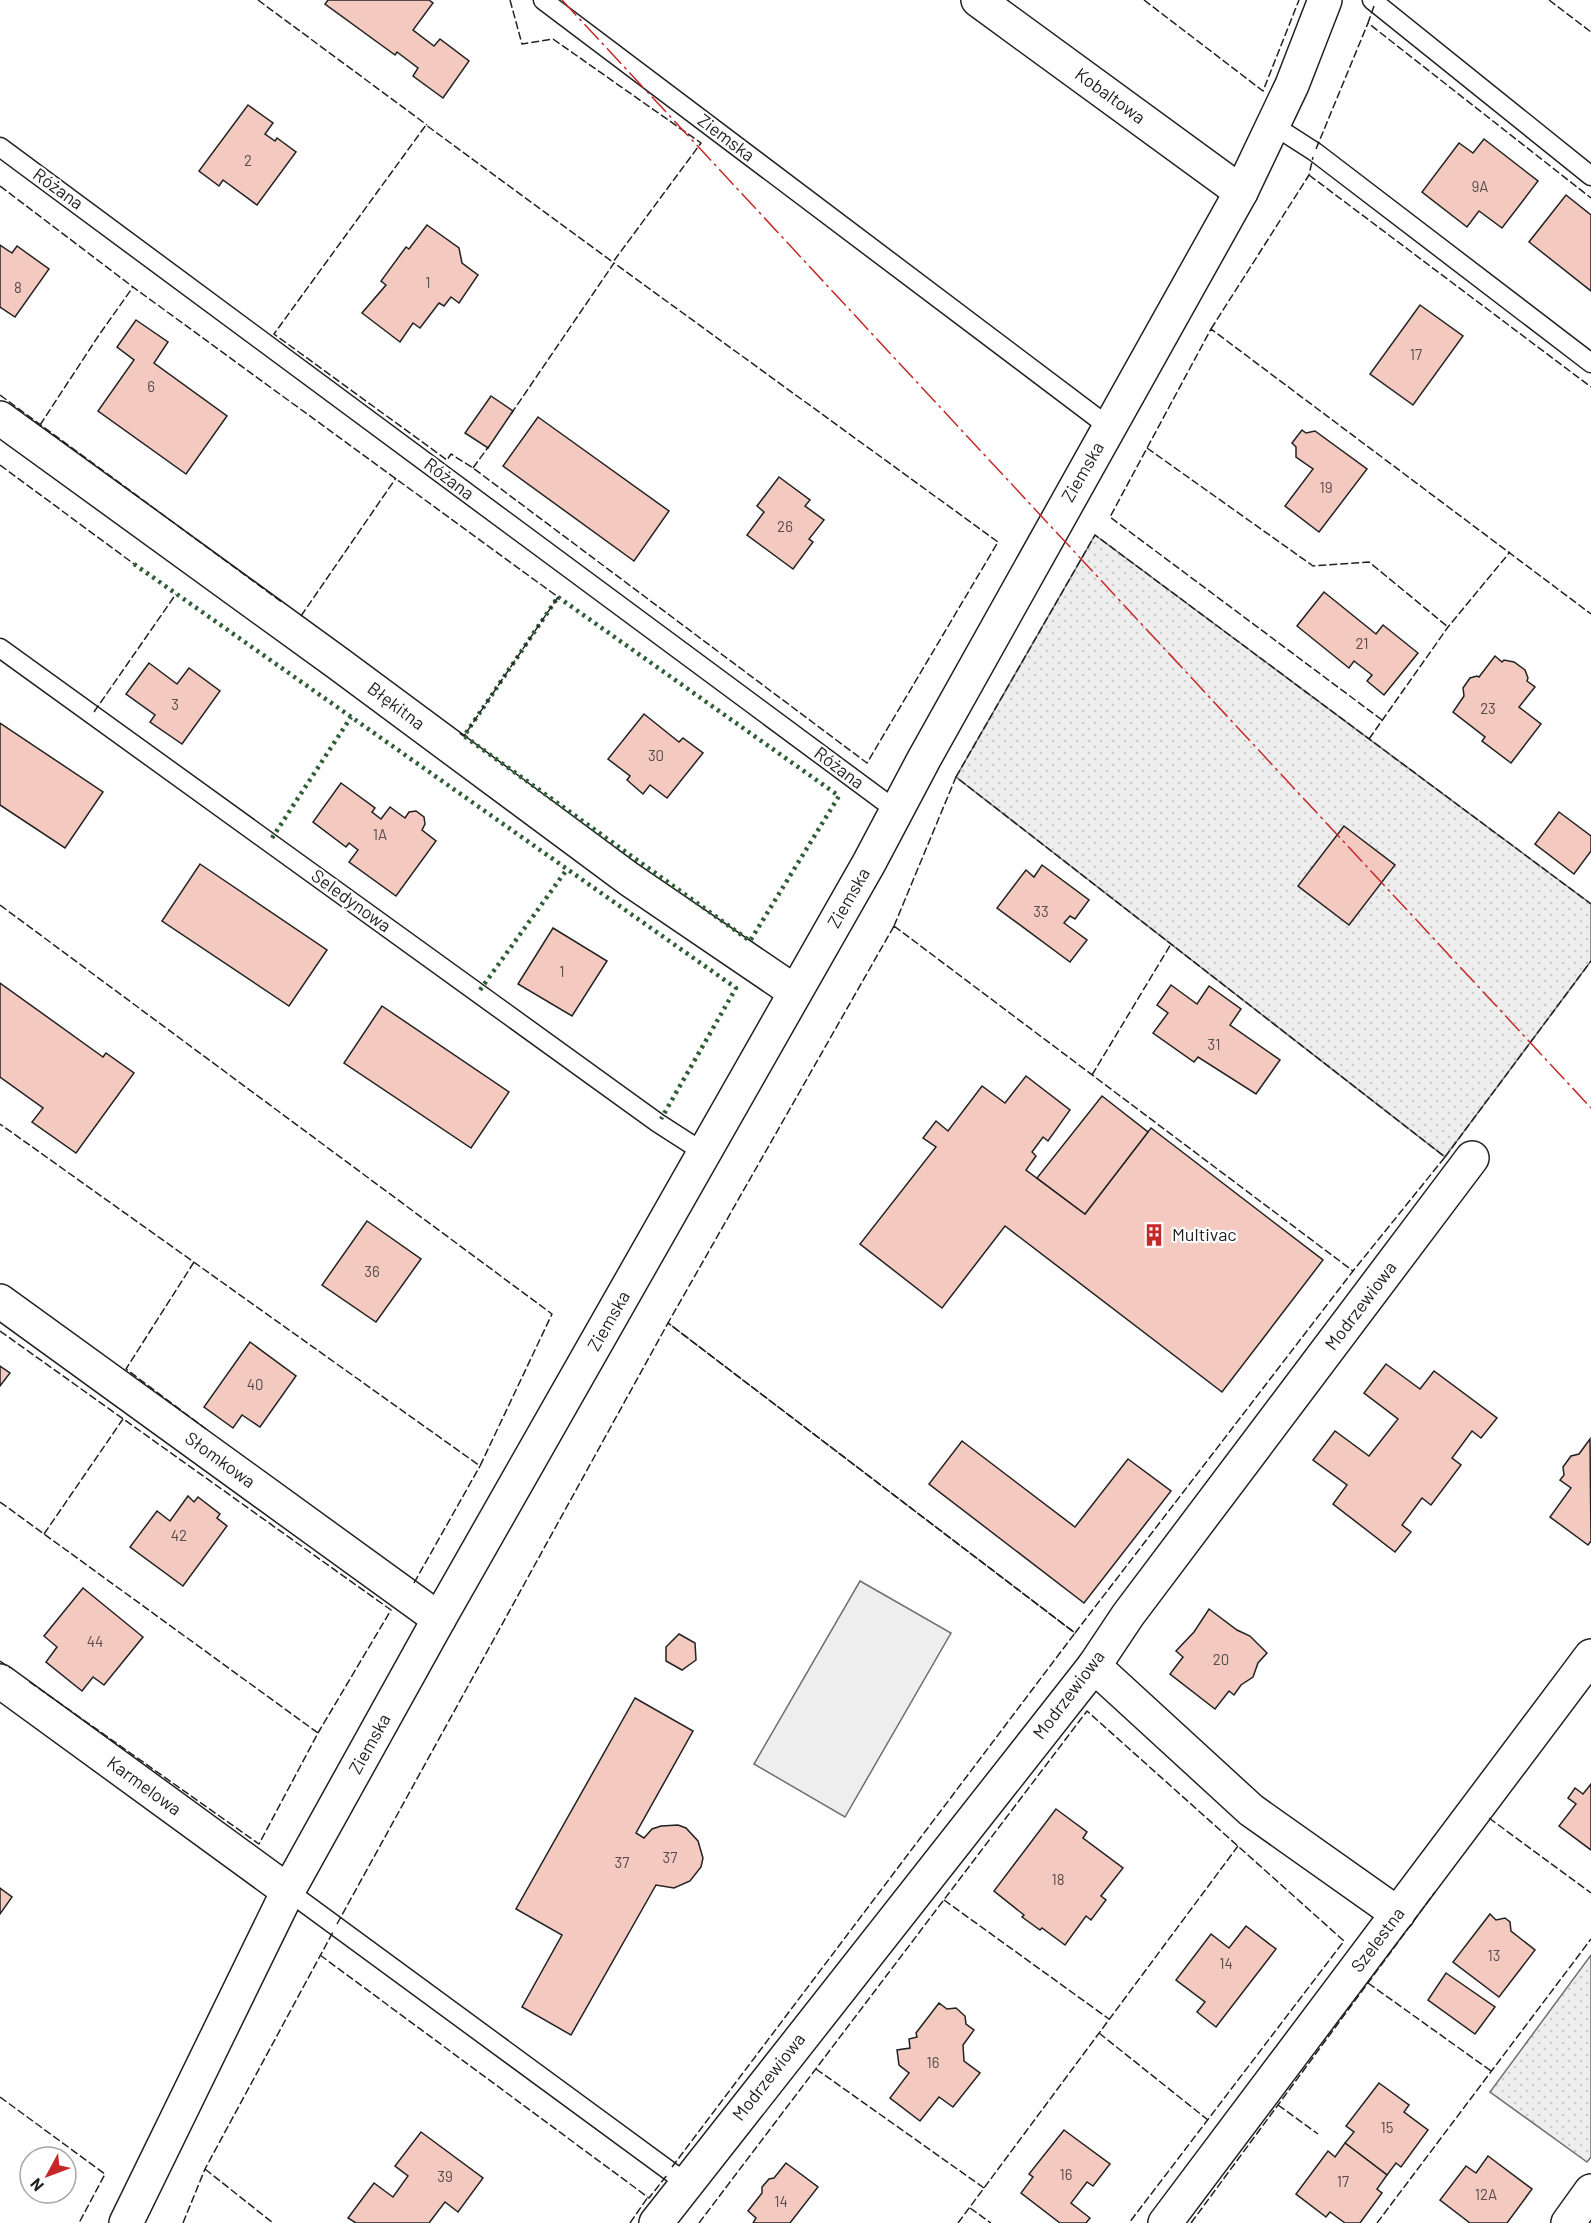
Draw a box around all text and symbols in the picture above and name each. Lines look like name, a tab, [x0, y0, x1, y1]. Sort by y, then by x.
street label: Kobaltowa	[1071, 62, 1150, 128]
street label: Ziemska	[694, 109, 759, 166]
house number: 2	[244, 151, 252, 169]
street label: Różana	[29, 163, 88, 214]
house number: 9A	[1472, 177, 1488, 195]
house number: 1	[425, 273, 431, 291]
house number: 8	[14, 278, 22, 296]
house number: 17	[1410, 345, 1422, 363]
house number: 6	[147, 377, 155, 395]
street label: Ziemska	[1056, 438, 1108, 505]
street label: Różana	[420, 452, 479, 504]
house number: 19	[1319, 478, 1333, 496]
house number: 26	[777, 517, 793, 535]
house number: 21	[1355, 634, 1369, 652]
street label: Błękitna	[364, 677, 430, 734]
house number: 3	[171, 695, 179, 713]
house number: 23	[1480, 699, 1496, 717]
street label: Różana	[810, 741, 869, 793]
house number: 30	[648, 746, 664, 764]
house number: 1A	[373, 825, 387, 843]
street label: Seledynowa	[308, 864, 396, 936]
street label: Ziemska	[822, 864, 874, 931]
house number: 33	[1033, 902, 1049, 920]
house number: 1	[559, 962, 565, 980]
house number: 31	[1208, 1035, 1220, 1053]
building icon: Multivac	[1141, 1222, 1167, 1248]
place label: Multivac	[1172, 1223, 1237, 1245]
street label: Modrzewiowa	[1320, 1257, 1401, 1354]
house number: 36	[364, 1262, 380, 1280]
street label: Ziemska	[582, 1287, 634, 1354]
house number: 40	[247, 1375, 263, 1393]
street label: Słomkowa	[181, 1426, 260, 1492]
house number: 42	[171, 1526, 187, 1544]
house number: 44	[87, 1632, 103, 1650]
street label: Modrzewiowa	[1028, 1646, 1109, 1743]
house number: 20	[1213, 1650, 1229, 1668]
street label: Ziemska	[344, 1709, 395, 1778]
street label: Karmelowa	[103, 1751, 186, 1820]
house number: 37	[663, 1848, 677, 1866]
house number: 37	[615, 1853, 629, 1871]
house number: 18	[1051, 1870, 1065, 1888]
street label: Szelestna	[1346, 1903, 1409, 1976]
house number: 13	[1488, 1946, 1500, 1964]
house number: 14	[1219, 1954, 1233, 1972]
street label: Modrzewiowa	[727, 2028, 809, 2125]
house number: 16	[927, 2053, 939, 2071]
house number: 15	[1381, 2118, 1393, 2136]
north arrow	[18, 2145, 78, 2205]
house number: 16	[1060, 2165, 1072, 2183]
house number: 39	[437, 2167, 453, 2185]
house number: 17	[1337, 2172, 1349, 2190]
text: N	[26, 2175, 47, 2195]
house number: 12A	[1475, 2185, 1497, 2203]
house number: 14	[774, 2192, 788, 2210]

